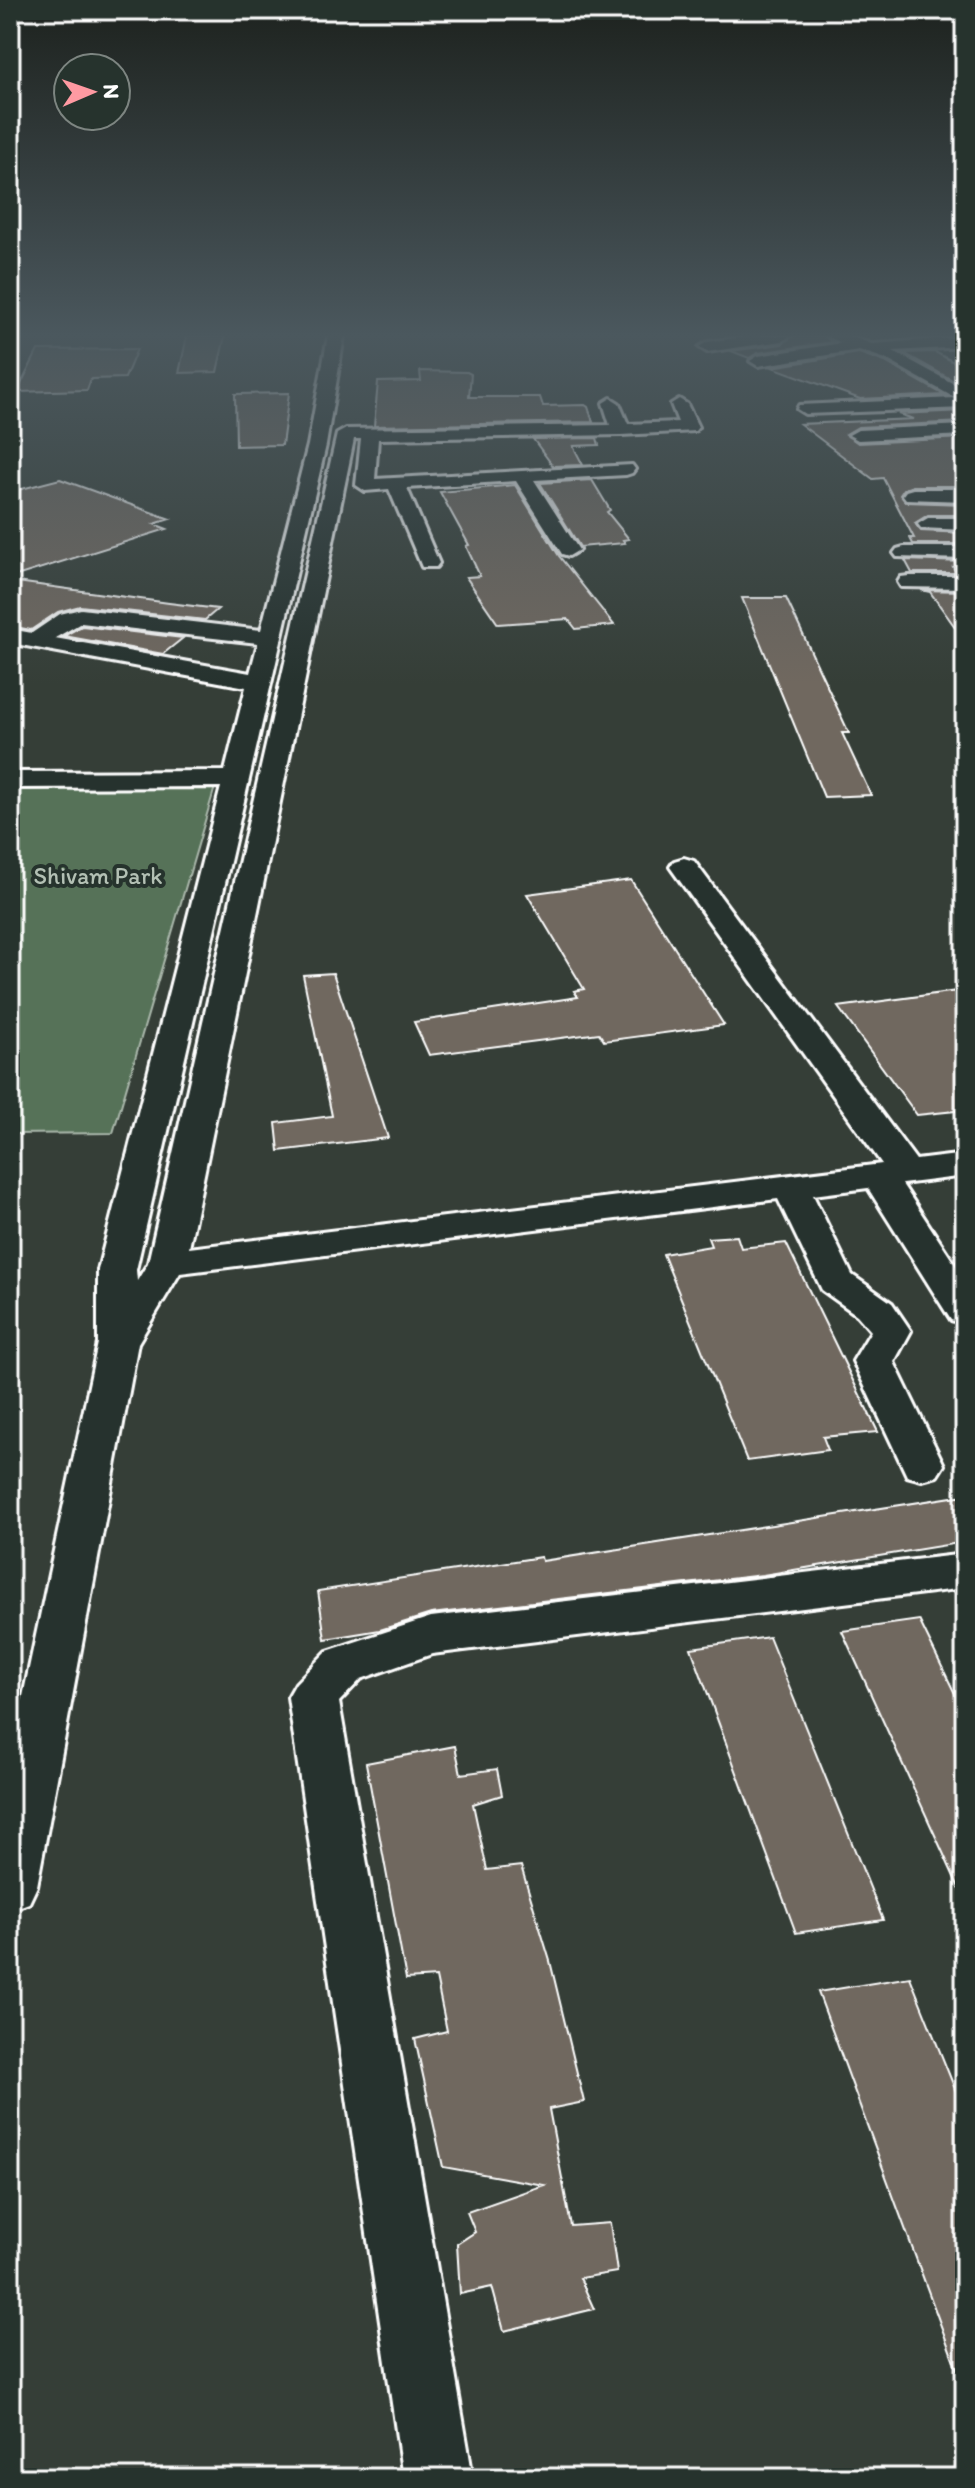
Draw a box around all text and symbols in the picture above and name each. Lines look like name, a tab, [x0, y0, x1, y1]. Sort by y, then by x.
north arrow	[52, 52, 132, 132]
text: N	[98, 83, 125, 99]
park label: Shivam Park	[34, 861, 163, 890]

